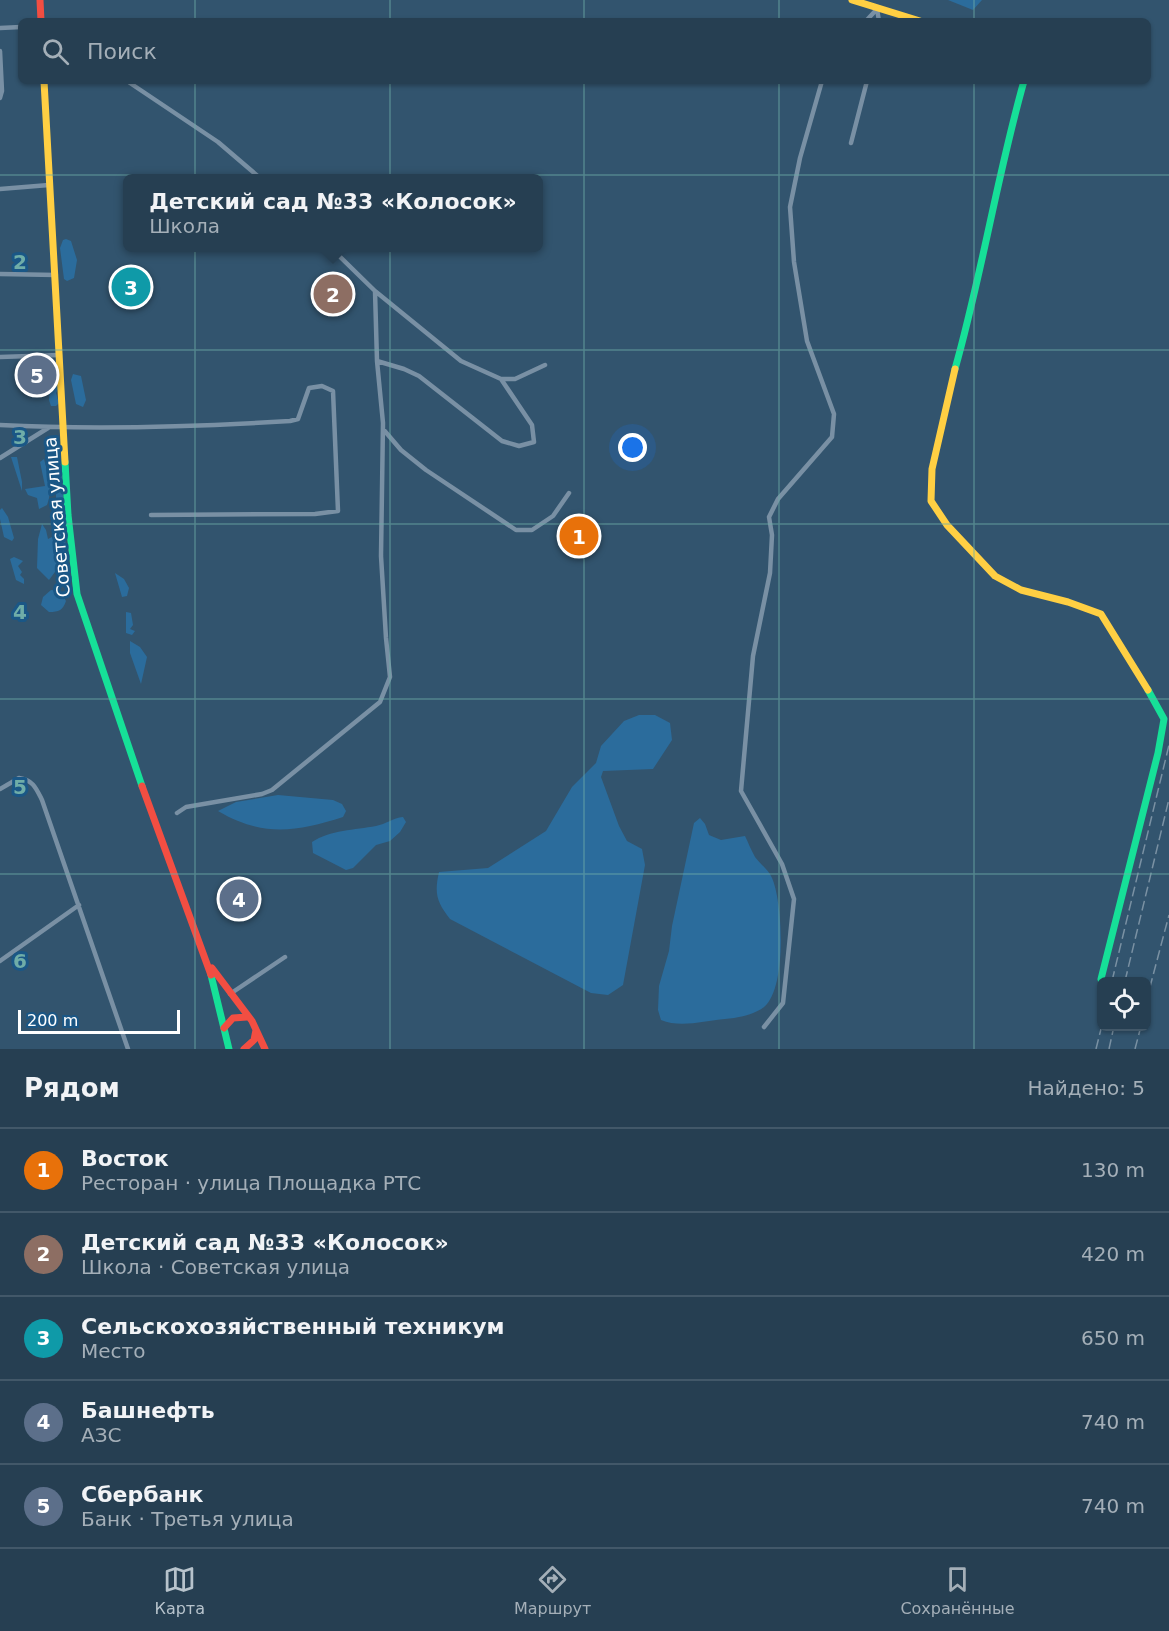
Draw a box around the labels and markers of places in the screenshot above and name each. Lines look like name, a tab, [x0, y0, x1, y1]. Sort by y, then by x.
pin: 3	[112, 264, 150, 310]
pin: 2	[314, 272, 352, 316]
pin: 5	[18, 352, 57, 398]
pin: 1	[560, 514, 598, 558]
pin: 4	[220, 876, 258, 922]

